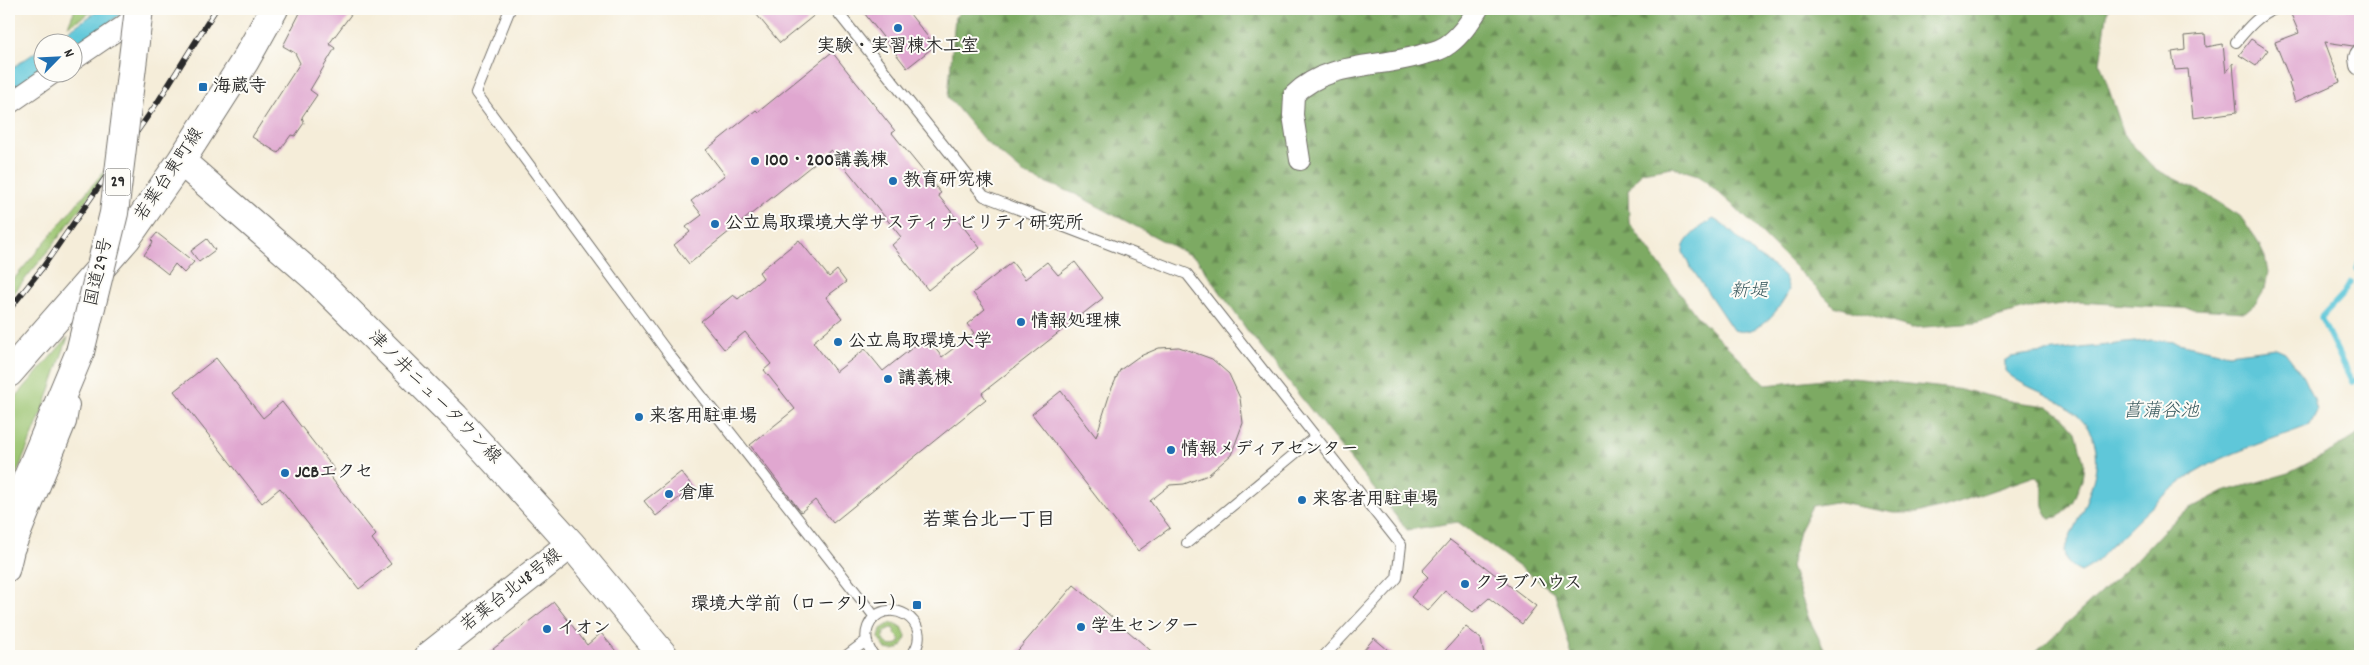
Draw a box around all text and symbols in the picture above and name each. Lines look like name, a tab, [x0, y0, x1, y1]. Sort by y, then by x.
marker: 実験・実習棟木工室	[892, 22, 904, 34]
north arrow	[32, 32, 82, 82]
place label: 実験・実習棟木工室	[817, 35, 979, 60]
text: N	[58, 46, 79, 61]
place label: 海蔵寺	[213, 75, 267, 100]
marker: 海蔵寺	[197, 81, 209, 93]
street label: 若葉台東町線	[129, 123, 211, 227]
place label: 100・200講義棟	[765, 149, 888, 174]
marker: 100・200講義棟	[749, 155, 761, 167]
road number: 29	[106, 168, 130, 196]
place label: 教育研究棟	[903, 169, 993, 194]
marker: 教育研究棟	[887, 175, 899, 187]
place label: 公立鳥取環境大学サスティナビリティ研究所	[725, 212, 1083, 237]
marker: 公立鳥取環境大学サスティナビリティ研究所	[709, 218, 721, 230]
street label: 国道29号	[80, 235, 120, 309]
water label: 新堤	[1730, 279, 1769, 306]
place label: 情報処理棟	[1031, 310, 1121, 335]
marker: 情報処理棟	[1015, 316, 1027, 328]
street label: 津ノ井ニュータウン線	[362, 326, 506, 470]
place label: 公立鳥取環境大学	[848, 330, 992, 355]
marker: 公立鳥取環境大学	[832, 336, 844, 348]
place label: 講義棟	[898, 367, 952, 392]
marker: 講義棟	[882, 373, 894, 385]
water label: 菖蒲谷池	[2123, 399, 2200, 426]
place label: 来客用駐車場	[649, 405, 757, 430]
marker: 来客用駐車場	[633, 411, 645, 423]
place label: 情報メディアセンター	[1181, 438, 1358, 463]
marker: 情報メディアセンター	[1165, 444, 1177, 456]
place label: JCBエクセ	[295, 461, 373, 486]
marker: JCBエクセ	[279, 467, 291, 479]
place label: 倉庫	[679, 482, 715, 507]
marker: 倉庫	[663, 488, 675, 500]
place label: 来客者用駐車場	[1312, 488, 1438, 513]
marker: 来客者用駐車場	[1296, 494, 1308, 506]
district label: 若葉台北一丁目	[922, 508, 1056, 535]
street label: 若葉台北48号線	[456, 543, 568, 639]
place label: クラブハウス	[1475, 572, 1582, 597]
marker: クラブハウス	[1459, 578, 1471, 590]
place label: 環境大学前（ロータリー）	[691, 593, 907, 618]
marker: 環境大学前（ロータリー）	[911, 599, 923, 611]
place label: 学生センター	[1091, 615, 1199, 640]
place label: イオン	[557, 617, 611, 642]
marker: 学生センター	[1075, 621, 1087, 633]
marker: イオン	[541, 623, 553, 635]

